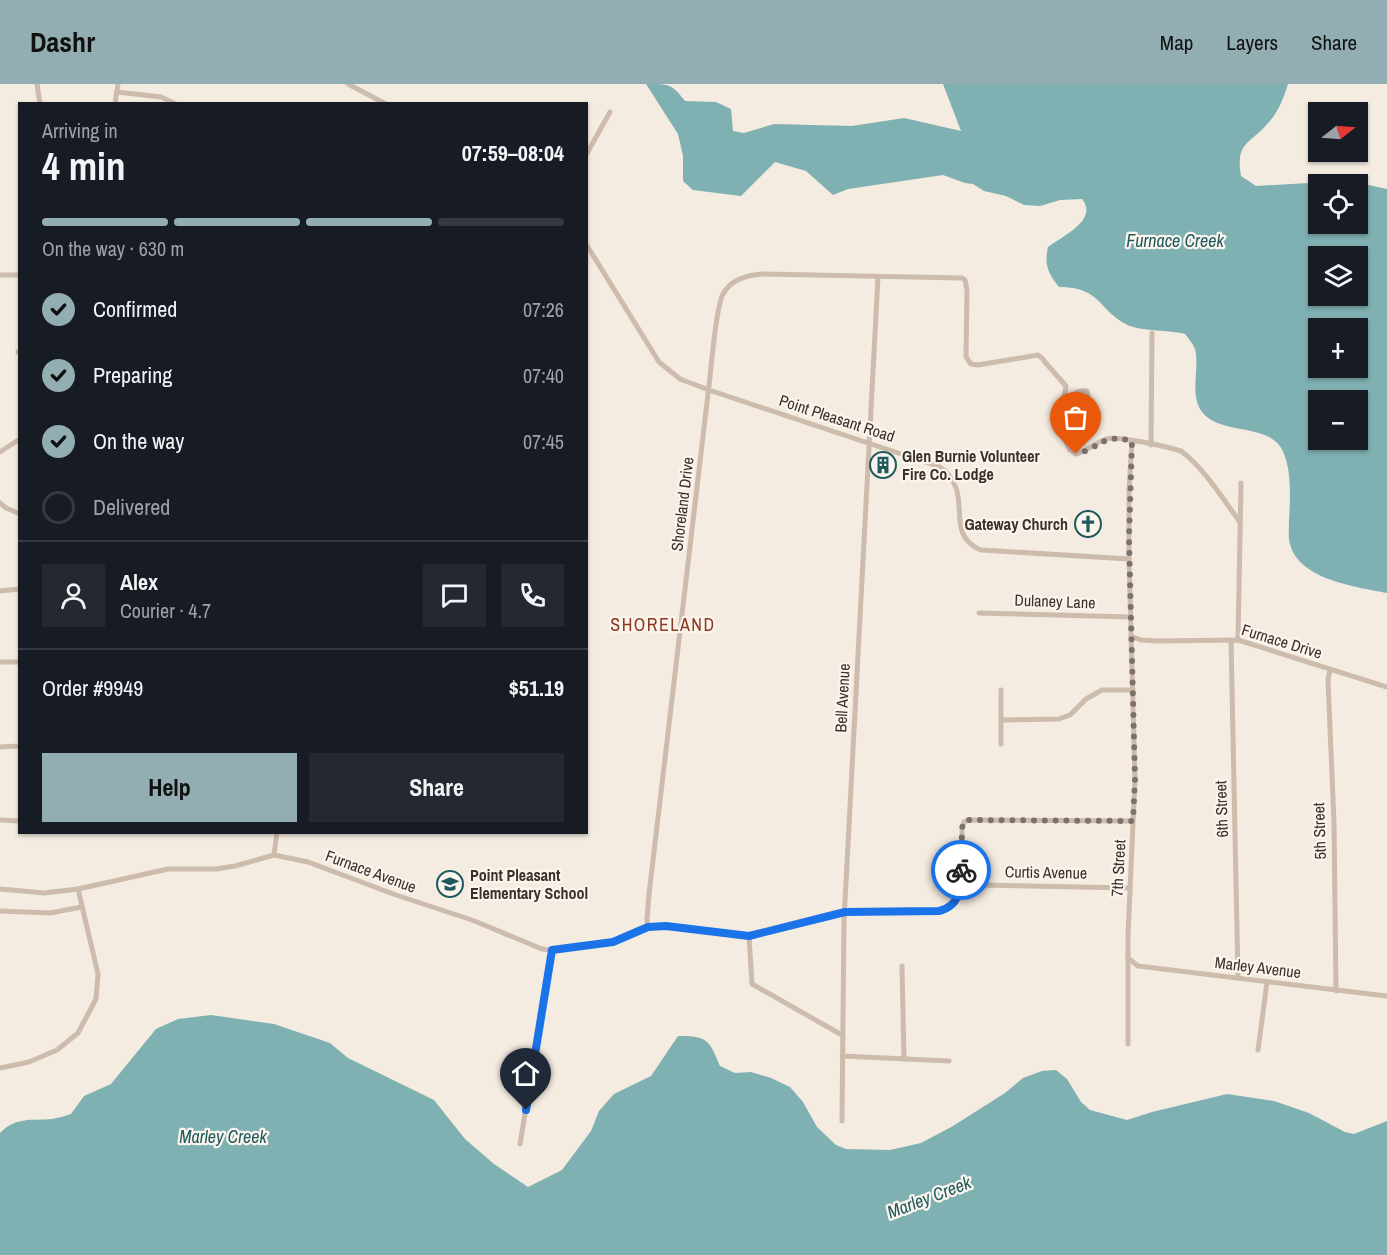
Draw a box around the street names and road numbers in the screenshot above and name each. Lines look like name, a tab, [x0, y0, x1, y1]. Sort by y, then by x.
street label: Point Pleasant Road	[776, 389, 898, 447]
street label: Shoreland Drive	[665, 456, 699, 552]
street label: Dulaney Lane	[1014, 589, 1096, 613]
street label: Furnace Drive	[1239, 618, 1325, 664]
street label: Bell Avenue	[829, 663, 855, 733]
street label: 6th Street	[1209, 780, 1233, 838]
street label: 5th Street	[1307, 802, 1331, 860]
street label: 7th Street	[1106, 839, 1130, 897]
street label: Furnace Avenue	[322, 844, 420, 898]
street label: Curtis Avenue	[1005, 860, 1087, 884]
street label: Marley Avenue	[1214, 951, 1302, 983]

